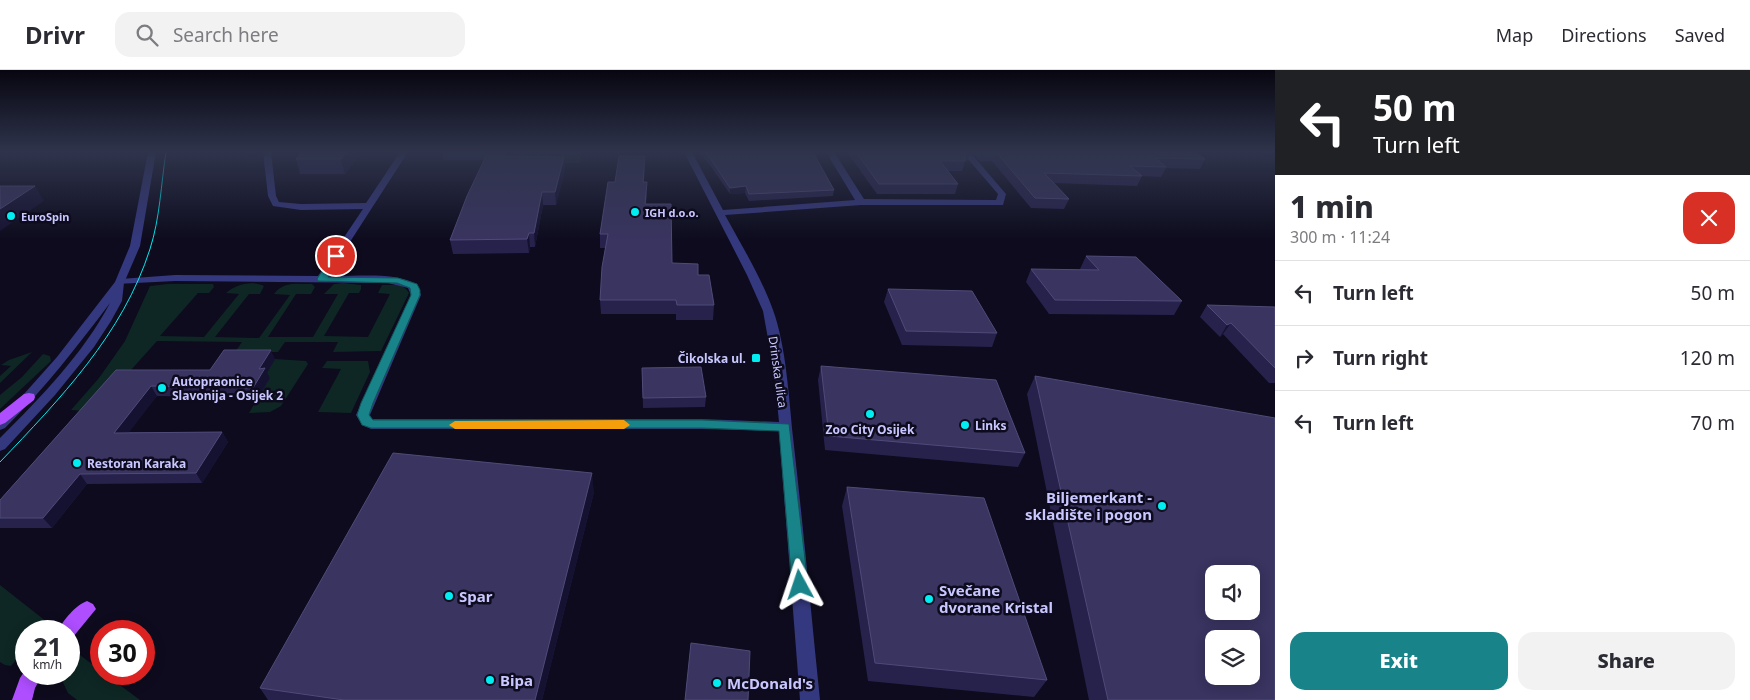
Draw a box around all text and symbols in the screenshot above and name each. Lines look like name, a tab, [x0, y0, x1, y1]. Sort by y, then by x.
search box	[115, 12, 465, 57]
text: Drivr	[25, 18, 85, 51]
icon: search	[133, 21, 161, 49]
text: Search here	[173, 22, 279, 48]
text: Map	[1496, 23, 1533, 47]
text: Directions	[1561, 23, 1647, 47]
text: Saved	[1675, 23, 1725, 47]
text: 50 m	[1373, 84, 1456, 131]
icon: left	[1290, 90, 1355, 155]
text: Turn left	[1373, 129, 1460, 159]
text: 1 min	[1290, 186, 1374, 227]
button: close	[1683, 192, 1735, 244]
place label: IGH d.o.o.	[645, 205, 699, 220]
marker: IGH d.o.o.	[629, 206, 641, 218]
place label: EuroSpin	[21, 209, 69, 224]
marker: EuroSpin	[5, 210, 17, 222]
text: 300 m · 11:24	[1290, 226, 1390, 248]
pin	[315, 235, 357, 277]
icon: arrive	[322, 242, 350, 270]
icon: left	[1290, 279, 1318, 307]
text: Turn left	[1333, 280, 1414, 306]
text: 50 m	[1691, 280, 1735, 306]
street label: Drinska ulica	[765, 335, 791, 409]
icon: right	[1290, 344, 1318, 372]
text: Turn right	[1333, 345, 1428, 371]
text: 120 m	[1680, 345, 1735, 371]
place label: Čikolska ul.	[678, 350, 746, 367]
marker: Čikolska ul.	[750, 352, 762, 364]
place label: Autopraonice Slavonija - Osijek 2	[172, 373, 283, 404]
marker: Autopraonice Slavonija - Osijek 2	[156, 382, 168, 394]
marker: Zoo City Osijek	[864, 408, 876, 420]
icon: left	[1290, 409, 1318, 437]
text: Turn left	[1333, 410, 1414, 436]
text: 70 m	[1691, 410, 1735, 436]
place label: Links	[975, 417, 1007, 434]
marker: Links	[959, 419, 971, 431]
place label: Zoo City Osijek	[826, 421, 915, 438]
place label: Restoran Karaka	[87, 455, 186, 472]
marker: Restoran Karaka	[71, 457, 83, 469]
place label: Biljemerkant - skladište i pogon	[1025, 487, 1152, 524]
marker: Biljemerkant - skladište i pogon	[1156, 500, 1168, 512]
position arrow	[773, 558, 825, 610]
map controls	[1205, 565, 1260, 685]
button: sound	[1205, 565, 1260, 620]
place label: Svečane dvorane Kristal	[939, 580, 1053, 617]
place label: Spar	[459, 586, 493, 606]
marker: Spar	[443, 590, 455, 602]
marker: Svečane dvorane Kristal	[923, 593, 935, 605]
speed limit sign: 30	[90, 620, 155, 685]
text: 21	[33, 629, 62, 663]
button: layers	[1205, 630, 1260, 685]
button: Exit	[1290, 632, 1508, 690]
button: Share	[1518, 632, 1735, 690]
text: km/h	[33, 656, 62, 673]
place label: Bipa	[500, 670, 533, 690]
place label: McDonald's	[727, 673, 813, 693]
marker: Bipa	[484, 674, 496, 686]
marker: McDonald's	[711, 677, 723, 689]

